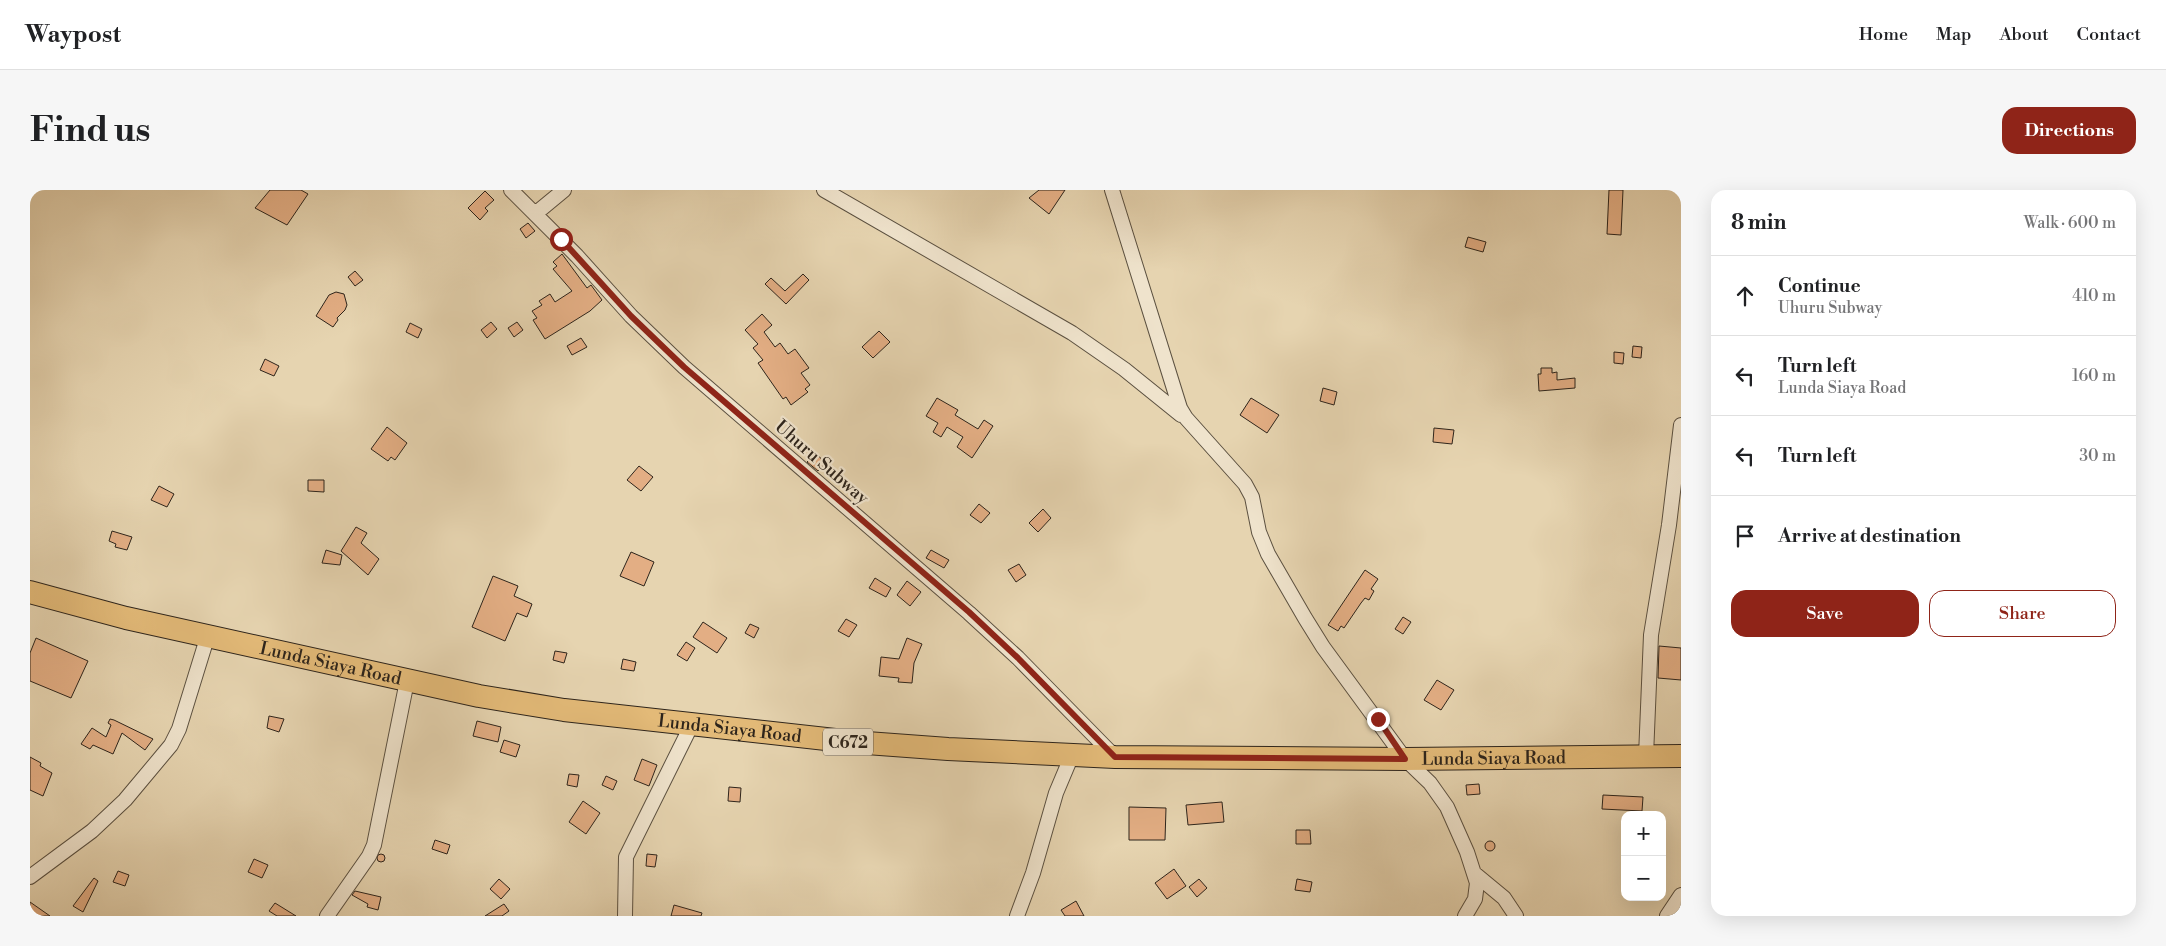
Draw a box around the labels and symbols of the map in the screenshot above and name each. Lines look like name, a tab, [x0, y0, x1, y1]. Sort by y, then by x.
route start	[550, 228, 573, 251]
street label: Uhuru Subway	[770, 415, 874, 510]
street label: Lunda Siaya Road	[257, 637, 404, 691]
route end	[1367, 708, 1390, 731]
street label: Lunda Siaya Road	[657, 709, 804, 748]
road number: C672	[823, 728, 873, 756]
street label: Lunda Siaya Road	[1421, 746, 1567, 771]

